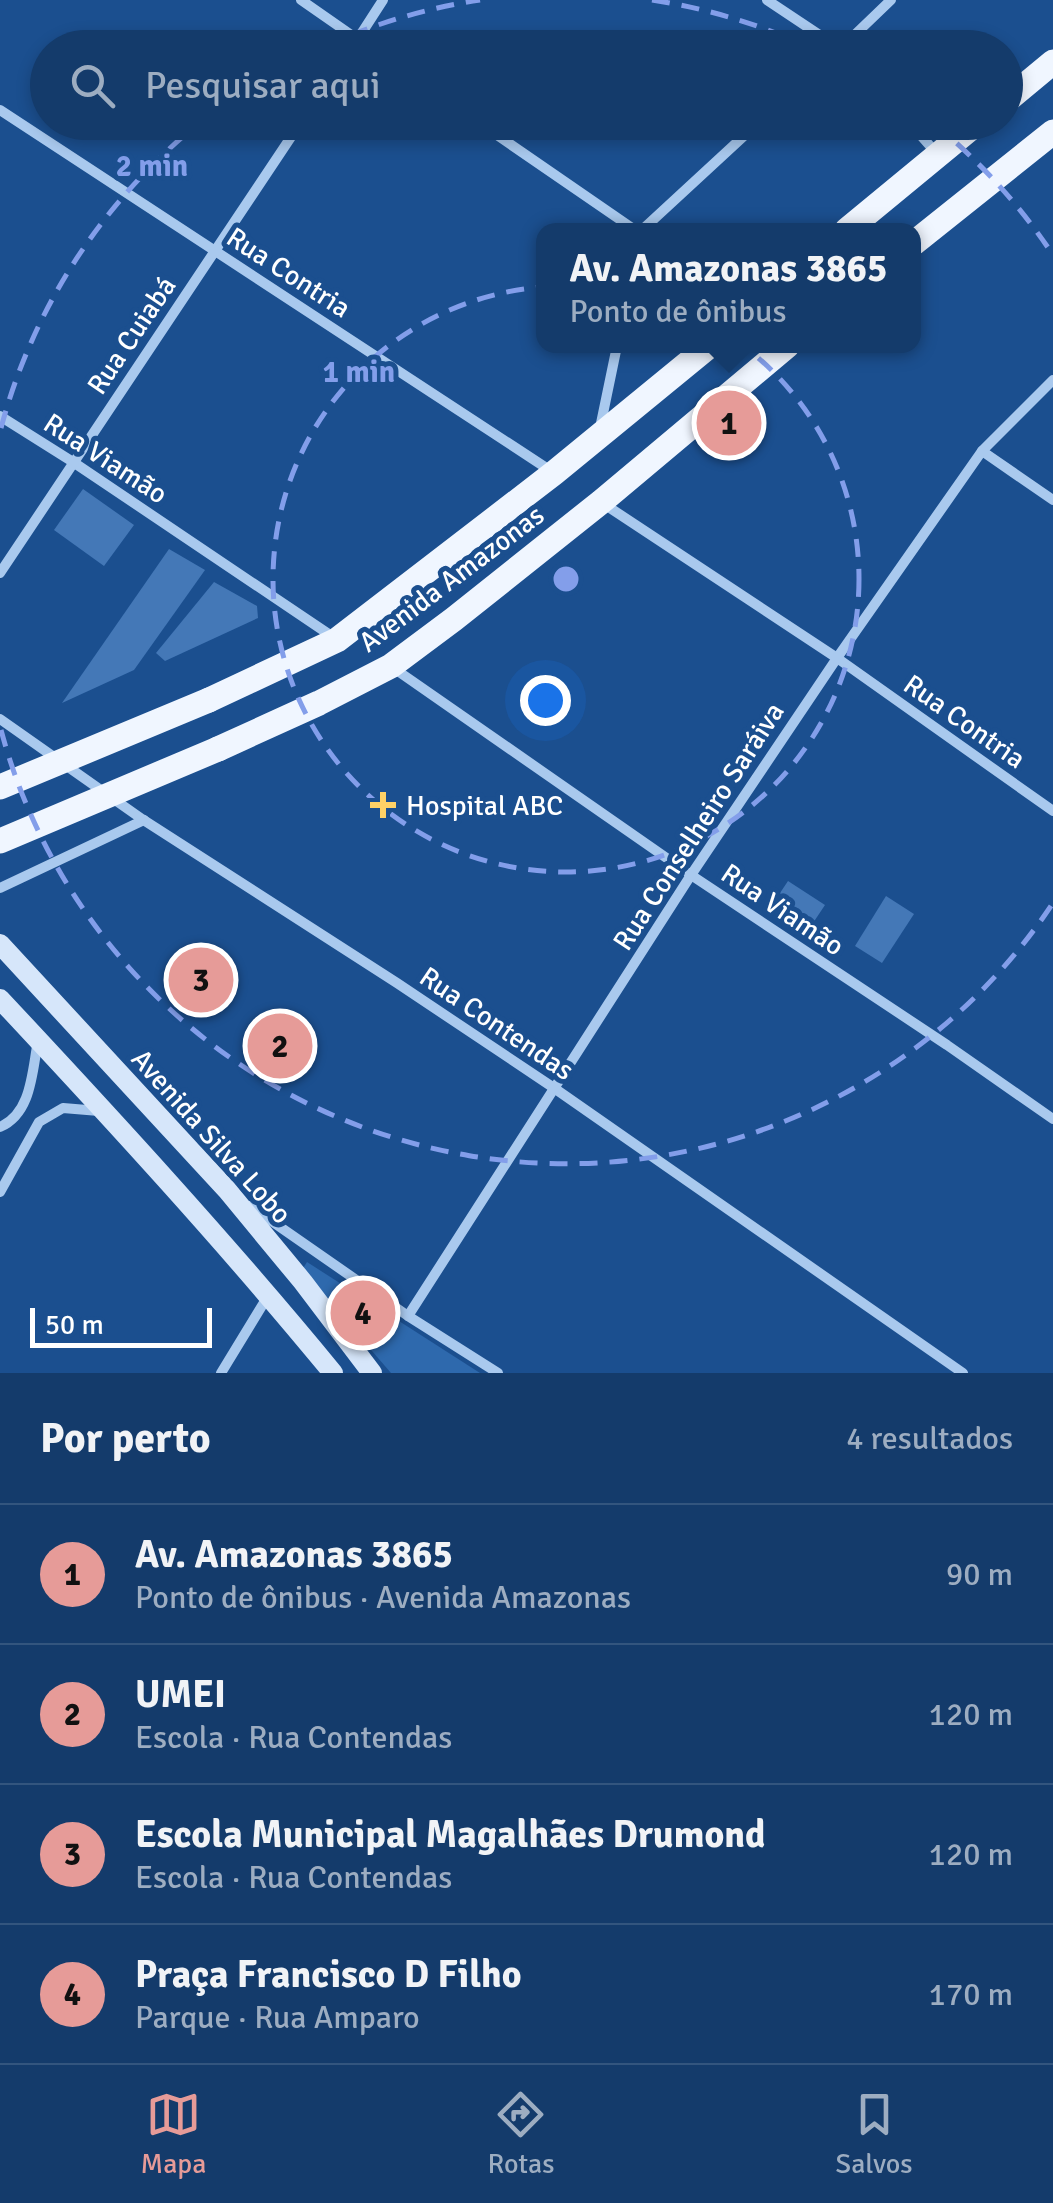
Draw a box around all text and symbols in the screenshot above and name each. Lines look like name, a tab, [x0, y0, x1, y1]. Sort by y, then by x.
search box	[30, 30, 1023, 140]
icon: search	[65, 58, 120, 113]
text: Pesquisar aqui	[145, 62, 381, 109]
text: 2 min	[116, 148, 188, 185]
street label: Rua Contria	[220, 220, 357, 325]
popup	[536, 223, 921, 353]
text: Av. Amazonas 3865	[569, 245, 888, 292]
street label: Rua Cuiabá	[80, 270, 184, 401]
text: Ponto de ônibus	[569, 292, 787, 331]
text: 1 min	[323, 354, 395, 391]
pin: 1	[696, 386, 762, 460]
street label: Rua Viamão	[37, 406, 174, 511]
street label: Avenida Amazonas	[352, 498, 551, 660]
centre of rings	[548, 561, 584, 597]
street label: Rua Contria	[897, 668, 1032, 776]
your location	[520, 675, 571, 726]
street label: Rua Conselheiro Saráiva	[606, 696, 792, 957]
place label: Hospital ABC	[406, 789, 563, 823]
marker: Hospital ABC	[370, 792, 396, 818]
street label: Rua Viamão	[715, 856, 850, 963]
pin: 3	[168, 942, 234, 1018]
street label: Rua Contendas	[413, 960, 580, 1088]
pin: 2	[248, 1008, 312, 1084]
street label: Avenida Silva Lobo	[124, 1042, 299, 1231]
pin: 4	[330, 1276, 396, 1350]
scale bar	[30, 1303, 212, 1348]
text: 50 m	[45, 1308, 104, 1342]
text: Por perto	[40, 1413, 211, 1464]
text: 4 resultados	[846, 1419, 1013, 1458]
text: Av. Amazonas 3865	[135, 1531, 453, 1578]
text: 1	[64, 1555, 81, 1594]
text: 90 m	[946, 1555, 1013, 1594]
text: Ponto de ônibus · Avenida Amazonas	[135, 1578, 631, 1617]
text: UMEI	[135, 1671, 226, 1718]
text: 2	[64, 1695, 81, 1734]
text: 120 m	[929, 1695, 1013, 1734]
text: Escola · Rua Contendas	[135, 1718, 452, 1757]
text: Escola Municipal Magalhães Drumond	[135, 1811, 766, 1858]
text: 3	[64, 1835, 81, 1874]
text: 120 m	[929, 1835, 1013, 1874]
text: Escola · Rua Contendas	[135, 1858, 452, 1897]
text: Praça Francisco D Filho	[135, 1951, 522, 1998]
text: 4	[64, 1975, 81, 2014]
text: 170 m	[929, 1975, 1013, 2014]
text: Parque · Rua Amparo	[135, 1998, 420, 2037]
tab: Mapa	[141, 2087, 206, 2181]
tab: Rotas	[487, 2087, 554, 2181]
tab: Salvos	[836, 2087, 912, 2181]

